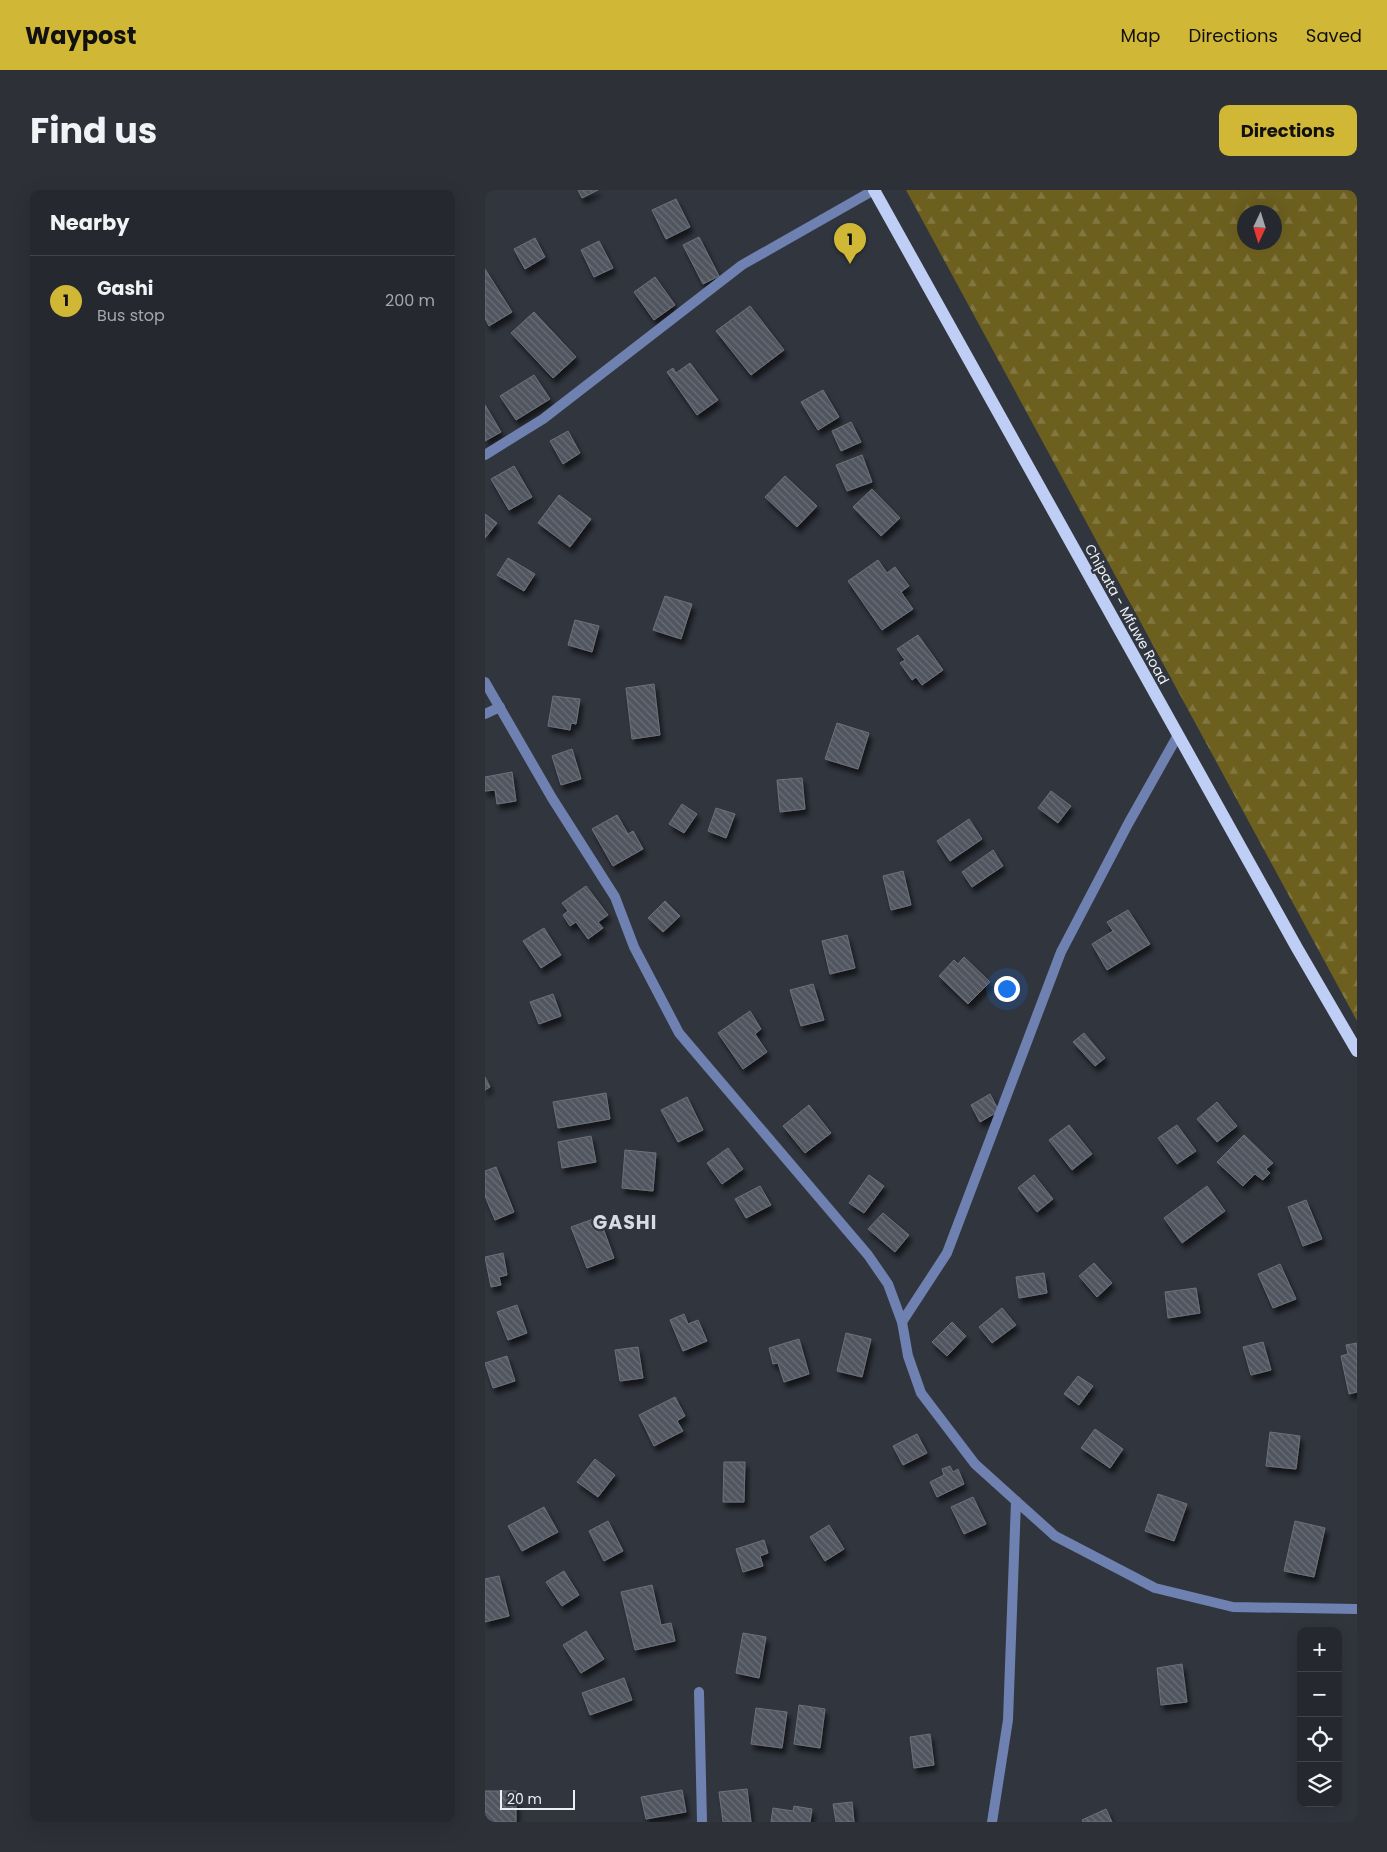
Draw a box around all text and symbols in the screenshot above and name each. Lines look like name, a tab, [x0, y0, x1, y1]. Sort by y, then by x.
text: Waypost	[25, 19, 136, 52]
text: Map	[1121, 23, 1160, 48]
text: Directions	[1188, 23, 1278, 48]
text: Saved	[1306, 23, 1362, 48]
button: Directions	[1219, 105, 1357, 156]
text: Find us	[30, 106, 157, 155]
north arrow	[1237, 205, 1282, 250]
text: Nearby	[50, 208, 130, 237]
pin: 1	[834, 223, 866, 264]
text: Gashi	[97, 275, 153, 302]
text: 1	[63, 289, 69, 312]
text: 200 m	[385, 289, 435, 312]
text: Bus stop	[97, 304, 165, 327]
street label: Chipata - Mfuwe Road	[1080, 540, 1174, 688]
your location	[994, 976, 1020, 1002]
district label: GASHI	[593, 1209, 657, 1236]
map controls	[1297, 1627, 1342, 1807]
button: +	[1297, 1627, 1342, 1672]
button: −	[1297, 1672, 1342, 1717]
button: locate	[1297, 1717, 1342, 1762]
button: layers	[1297, 1762, 1342, 1807]
scale bar	[500, 1787, 575, 1810]
text: 20 m	[507, 1789, 542, 1809]

